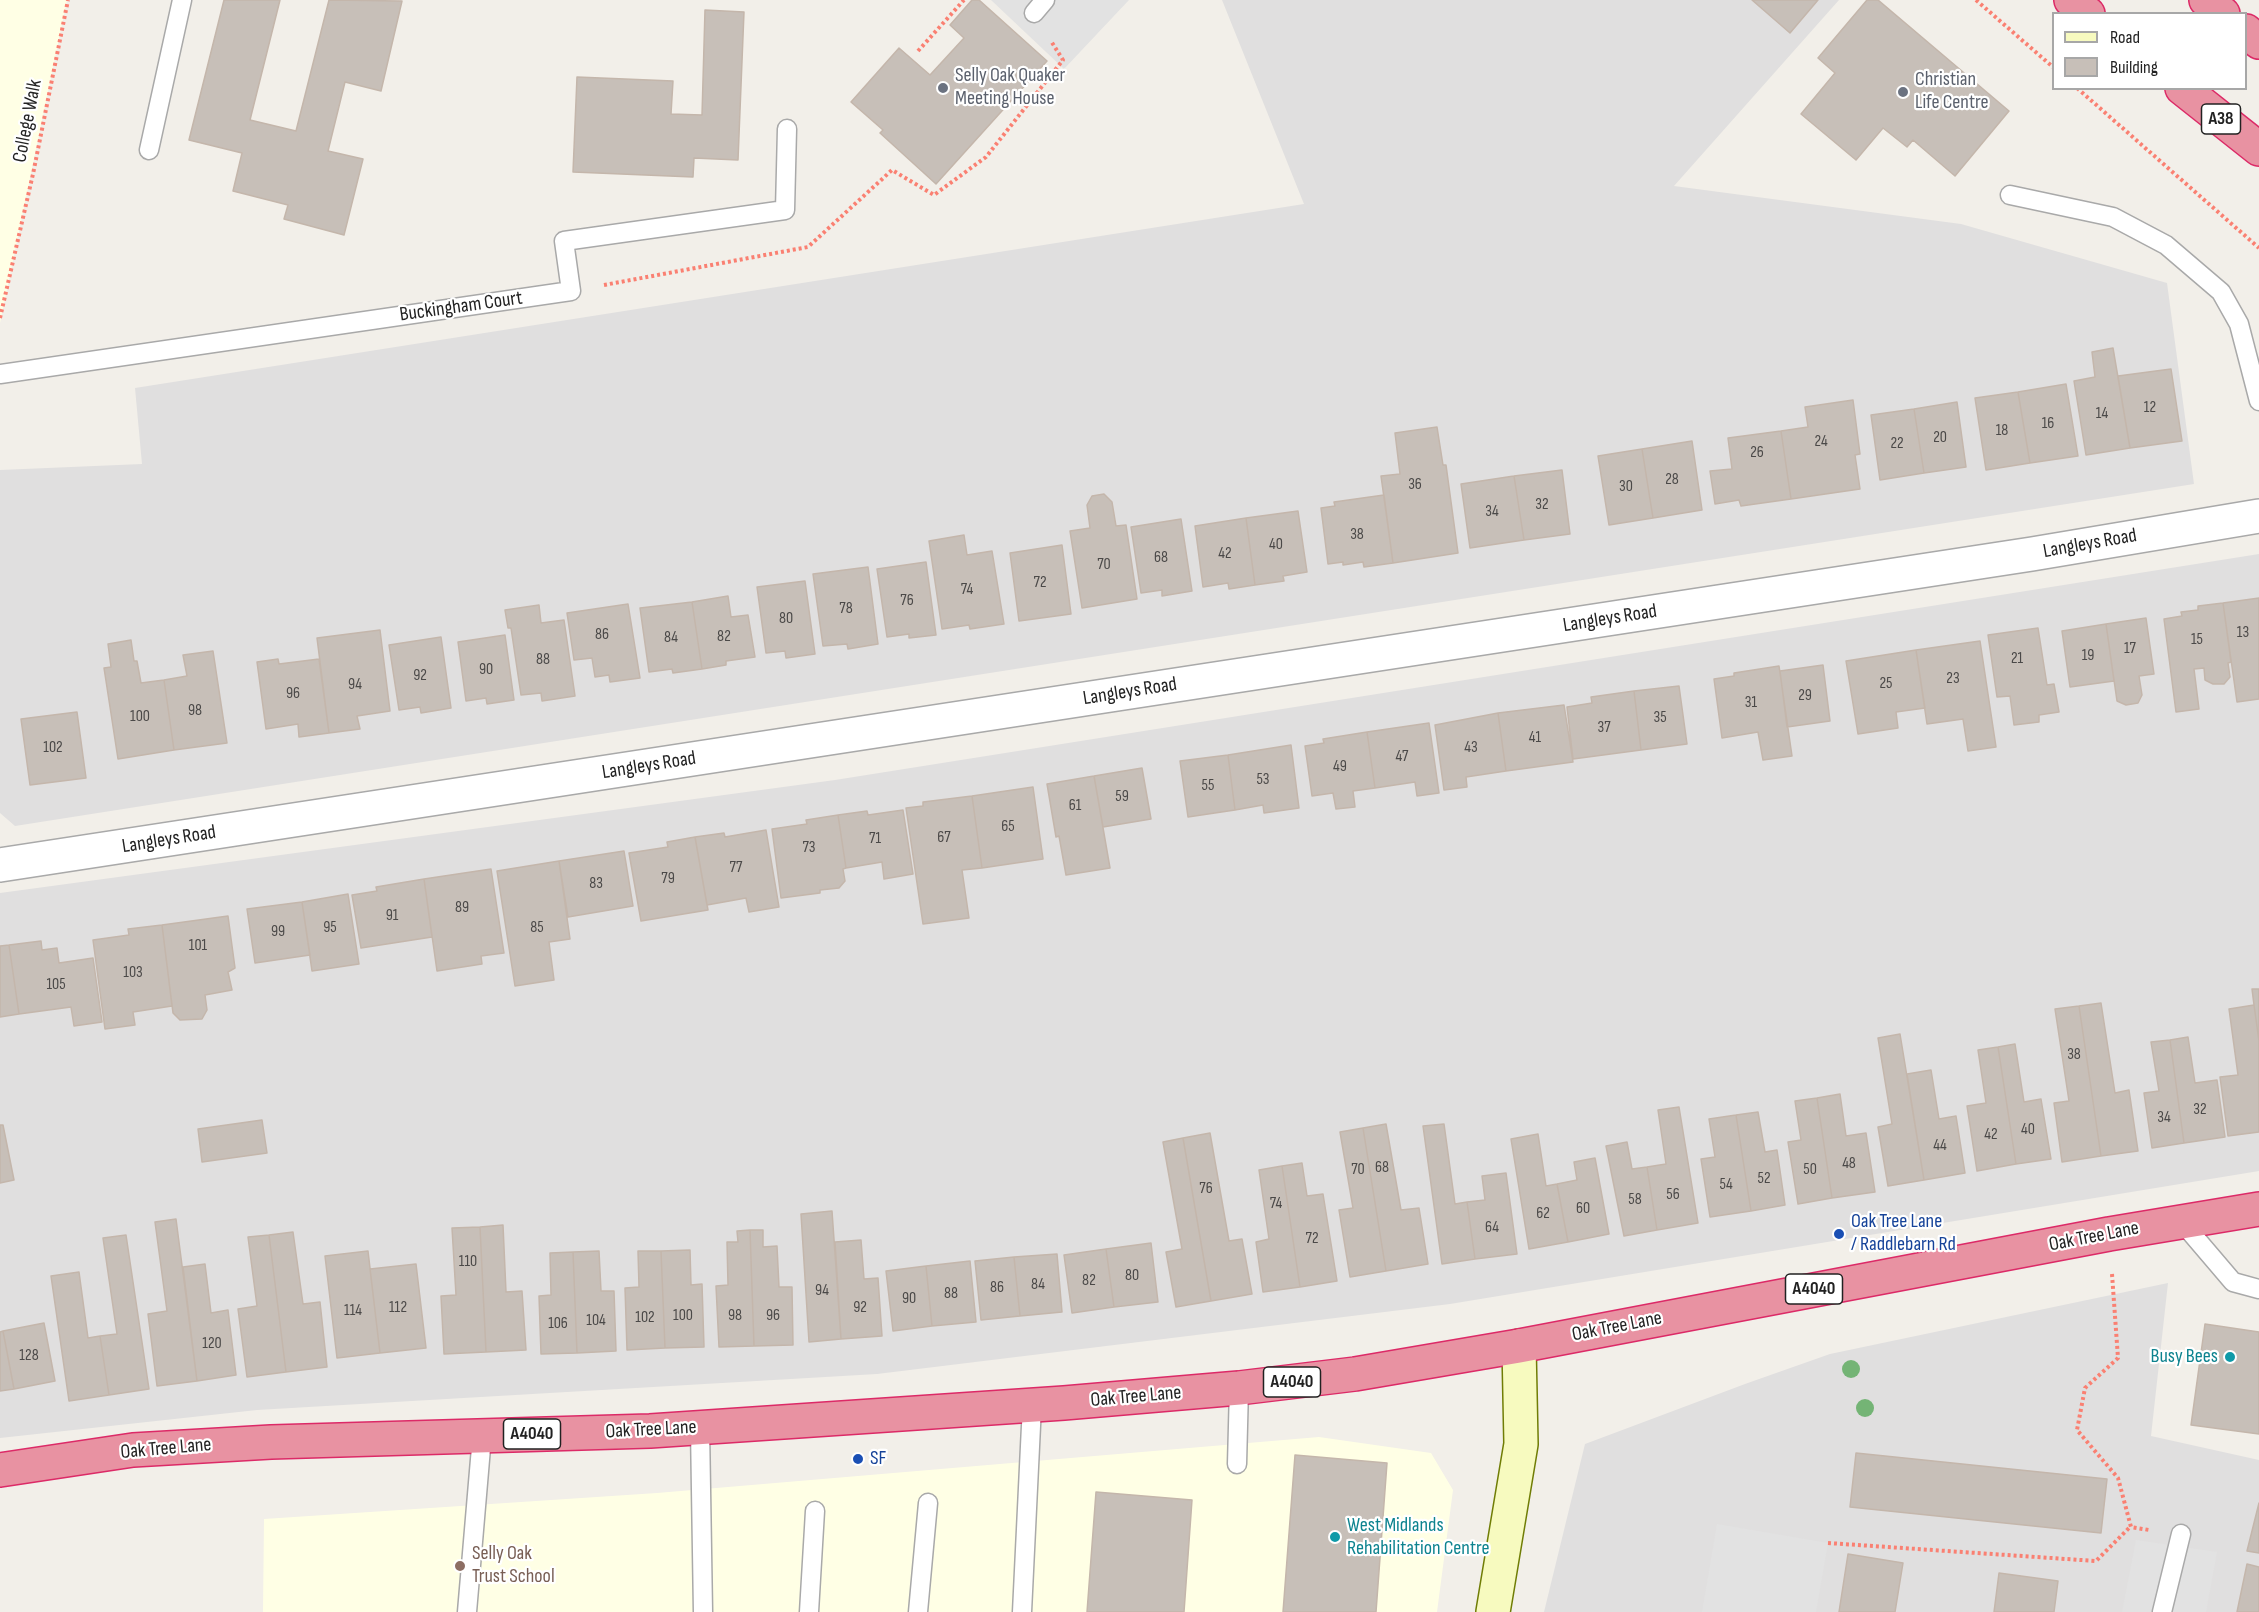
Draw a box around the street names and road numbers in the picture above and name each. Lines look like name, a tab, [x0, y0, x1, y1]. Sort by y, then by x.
street label: College Walk	[8, 78, 48, 164]
road number: A38	[2202, 104, 2240, 134]
street label: Buckingham Court	[398, 287, 524, 327]
street label: Langleys Road	[2041, 524, 2139, 564]
street label: Langleys Road	[1561, 600, 1659, 638]
street label: Langleys Road	[1081, 673, 1179, 711]
street label: Langleys Road	[600, 747, 698, 785]
street label: Langleys Road	[120, 821, 218, 859]
street label: Oak Tree Lane	[2047, 1217, 2141, 1257]
road number: A4040	[1786, 1274, 1842, 1304]
street label: Oak Tree Lane	[1570, 1307, 1664, 1347]
road number: A4040	[1264, 1367, 1320, 1397]
street label: Oak Tree Lane	[1090, 1381, 1182, 1413]
street label: Oak Tree Lane	[605, 1416, 697, 1444]
road number: A4040	[504, 1419, 560, 1449]
street label: Oak Tree Lane	[120, 1433, 212, 1465]

